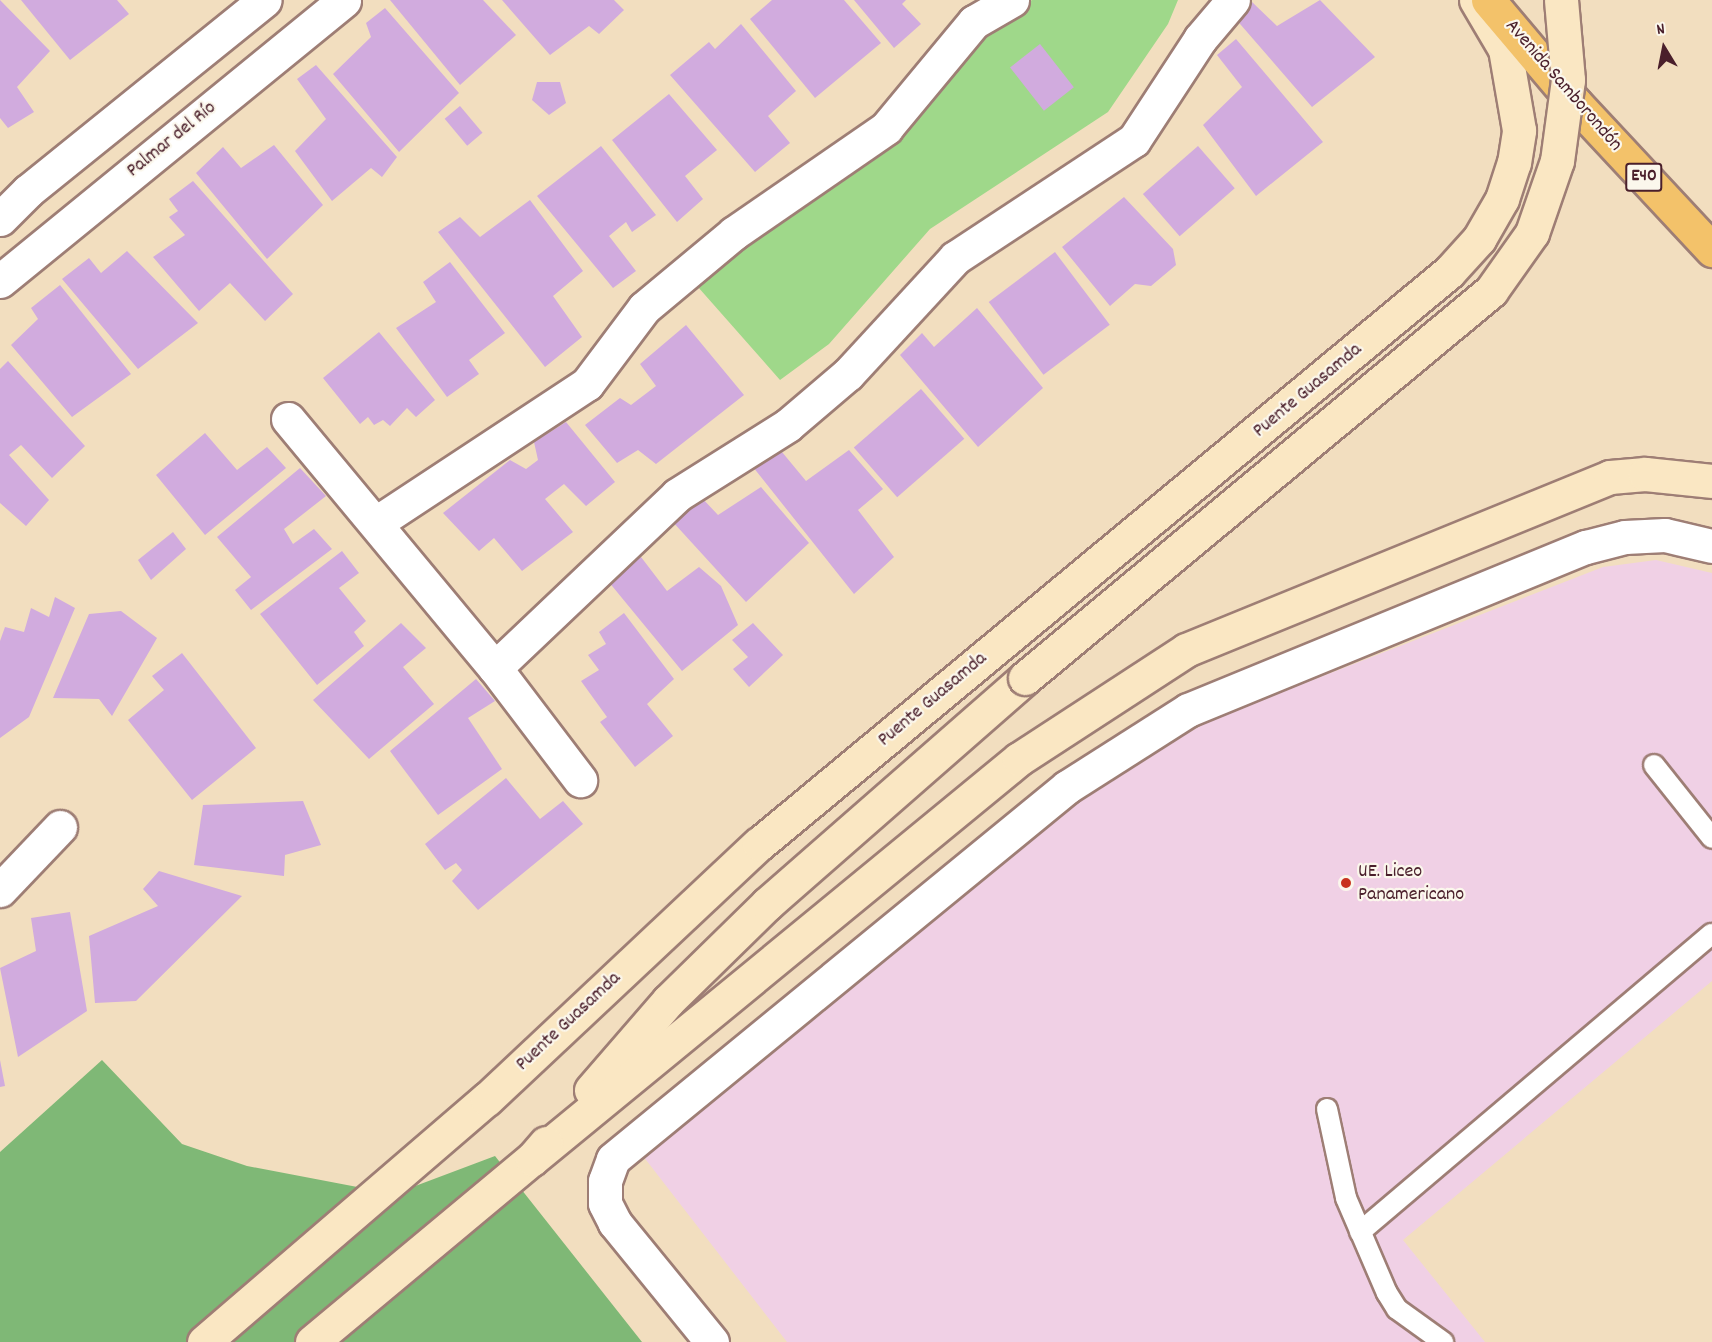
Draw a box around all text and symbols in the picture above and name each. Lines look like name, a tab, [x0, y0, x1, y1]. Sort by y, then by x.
street label: Avenida Samborondón	[1499, 15, 1627, 157]
north arrow	[1634, 18, 1694, 78]
text: N	[1655, 18, 1667, 42]
street label: Palmar del Río	[122, 97, 222, 183]
road number: E40	[1624, 162, 1664, 192]
street label: Puente Guasamda	[1249, 338, 1367, 444]
street label: Puente Guasamda	[874, 647, 992, 753]
place label: UE. Liceo Panamericano	[1358, 860, 1464, 907]
marker: UE. Liceo Panamericano	[1339, 876, 1353, 890]
street label: Puente Guasamda	[511, 967, 627, 1077]

